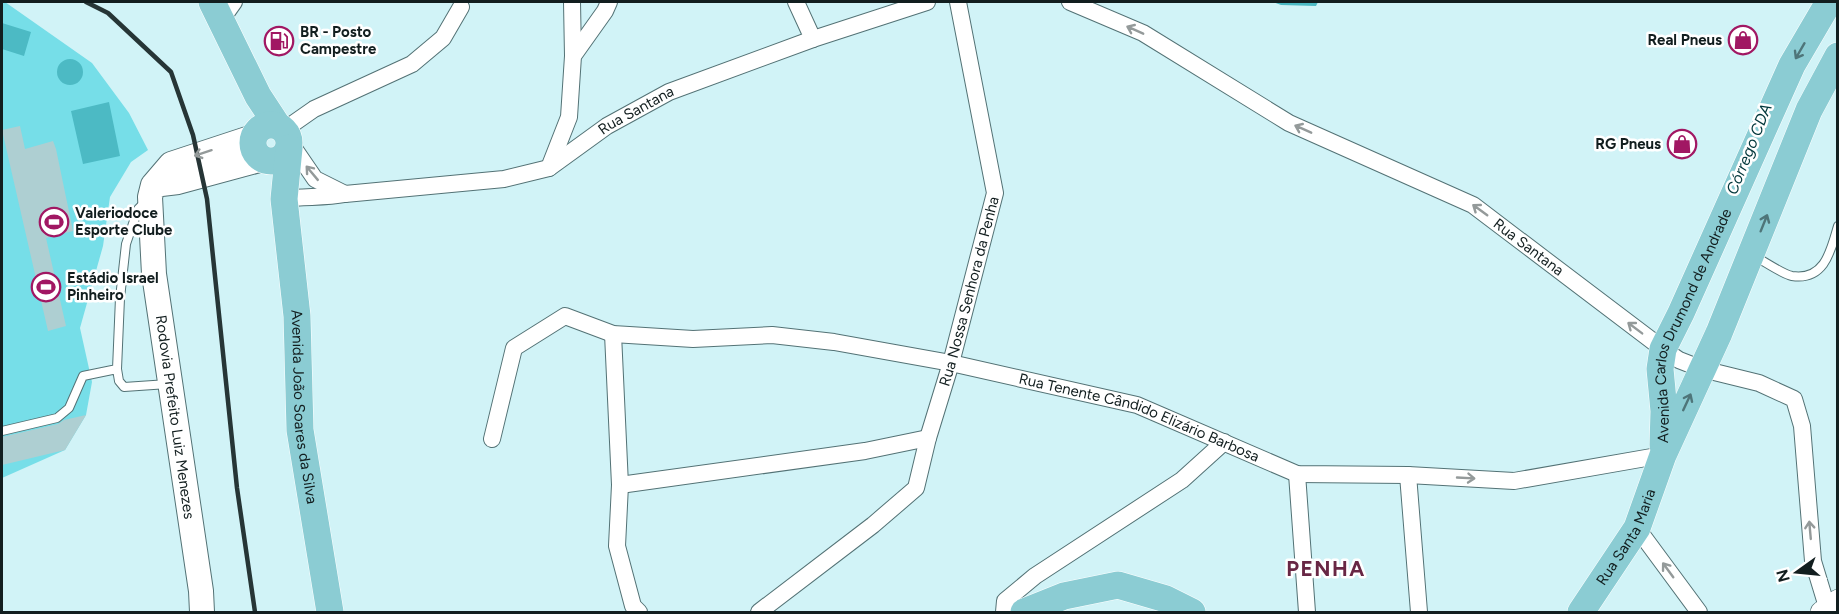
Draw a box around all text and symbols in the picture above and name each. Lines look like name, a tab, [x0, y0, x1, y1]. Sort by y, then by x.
place label: BR - Posto Campestre	[300, 23, 377, 58]
one-way arrow	[1126, 23, 1144, 35]
shop icon: Real Pneus	[1727, 24, 1759, 56]
fuel station icon: BR - Posto Campestre	[263, 25, 295, 57]
place label: Real Pneus	[1647, 31, 1722, 49]
one-way arrow	[1794, 42, 1806, 59]
street label: Rua Santana	[595, 82, 676, 138]
water label: Córrego CDA	[1722, 101, 1776, 197]
one-way arrow	[1294, 122, 1312, 134]
shop icon: RG Pneus	[1666, 128, 1698, 160]
place label: RG Pneus	[1595, 135, 1661, 153]
one-way arrow	[194, 149, 213, 160]
one-way arrow	[306, 166, 320, 182]
street label: Rua Nossa Senhora da Penha	[935, 194, 1003, 388]
place label: Valeriodoce Esporte Clube	[75, 204, 173, 239]
one-way arrow	[1472, 204, 1488, 216]
sports icon: Valeriodoce Esporte Clube	[38, 206, 70, 238]
street label: Avenida Carlos Drumond de Andrade	[1651, 206, 1736, 443]
one-way arrow	[1759, 214, 1770, 233]
street label: Rua Santana	[1490, 215, 1567, 280]
place label: Estádio Israel Pinheiro	[67, 269, 159, 304]
sports icon: Estádio Israel Pinheiro	[30, 271, 62, 303]
street label: Avenida João Soares da Silva	[287, 308, 321, 505]
street label: Rodovia Prefeito Luiz Menezes	[152, 314, 198, 520]
one-way arrow	[1627, 322, 1643, 334]
street label: Rua Tenente Cândido Elizário Barbosa	[1017, 370, 1262, 466]
one-way arrow	[1682, 394, 1693, 412]
one-way arrow	[1456, 472, 1476, 483]
street label: Rua Santa Maria	[1592, 486, 1659, 589]
one-way arrow	[1805, 520, 1816, 540]
north arrow	[1767, 542, 1827, 602]
district label: PENHA	[1286, 556, 1366, 581]
one-way arrow	[1662, 563, 1674, 579]
text: N	[1772, 567, 1794, 584]

